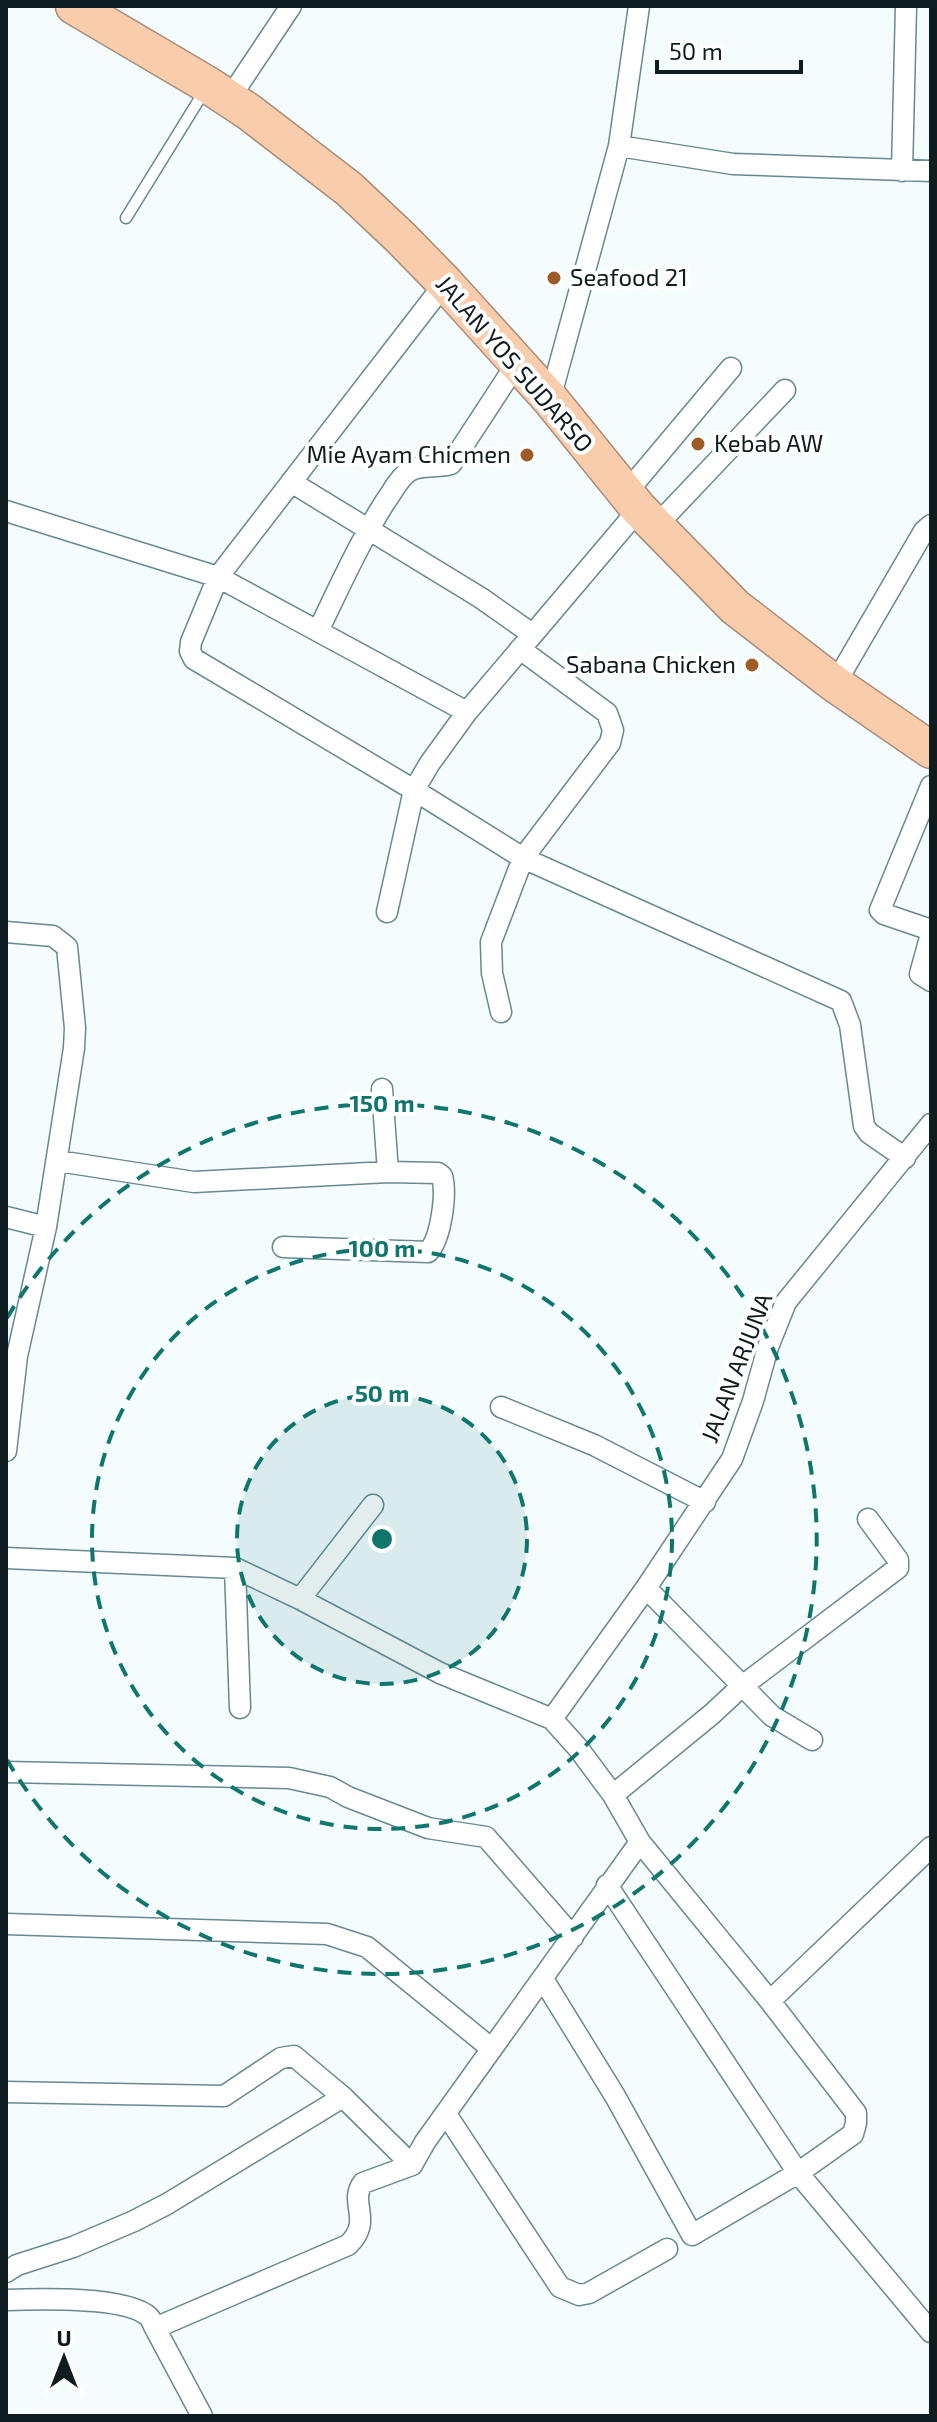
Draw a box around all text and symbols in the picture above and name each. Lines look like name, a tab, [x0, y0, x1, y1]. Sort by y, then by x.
scale bar	[657, 24, 801, 74]
text: 50 m	[669, 36, 723, 65]
place label: Seafood 21	[570, 262, 688, 291]
street label: JALAN YOS SUDARSO	[430, 269, 600, 457]
marker: Seafood 21	[545, 269, 563, 287]
place label: Kebab AW	[714, 428, 823, 457]
marker: Kebab AW	[689, 435, 707, 453]
place label: Mie Ayam Chicmen	[307, 439, 511, 468]
marker: Mie Ayam Chicmen	[518, 446, 536, 464]
place label: Sabana Chicken	[566, 649, 736, 678]
marker: Sabana Chicken	[743, 656, 761, 674]
text: 150 m	[349, 1088, 415, 1117]
text: 100 m	[349, 1233, 415, 1262]
street label: JALAN ARJUNA	[694, 1289, 777, 1446]
text: 50 m	[355, 1378, 409, 1407]
centre of rings	[368, 1525, 396, 1553]
north arrow	[24, 2318, 104, 2398]
text: U	[56, 2324, 72, 2350]

